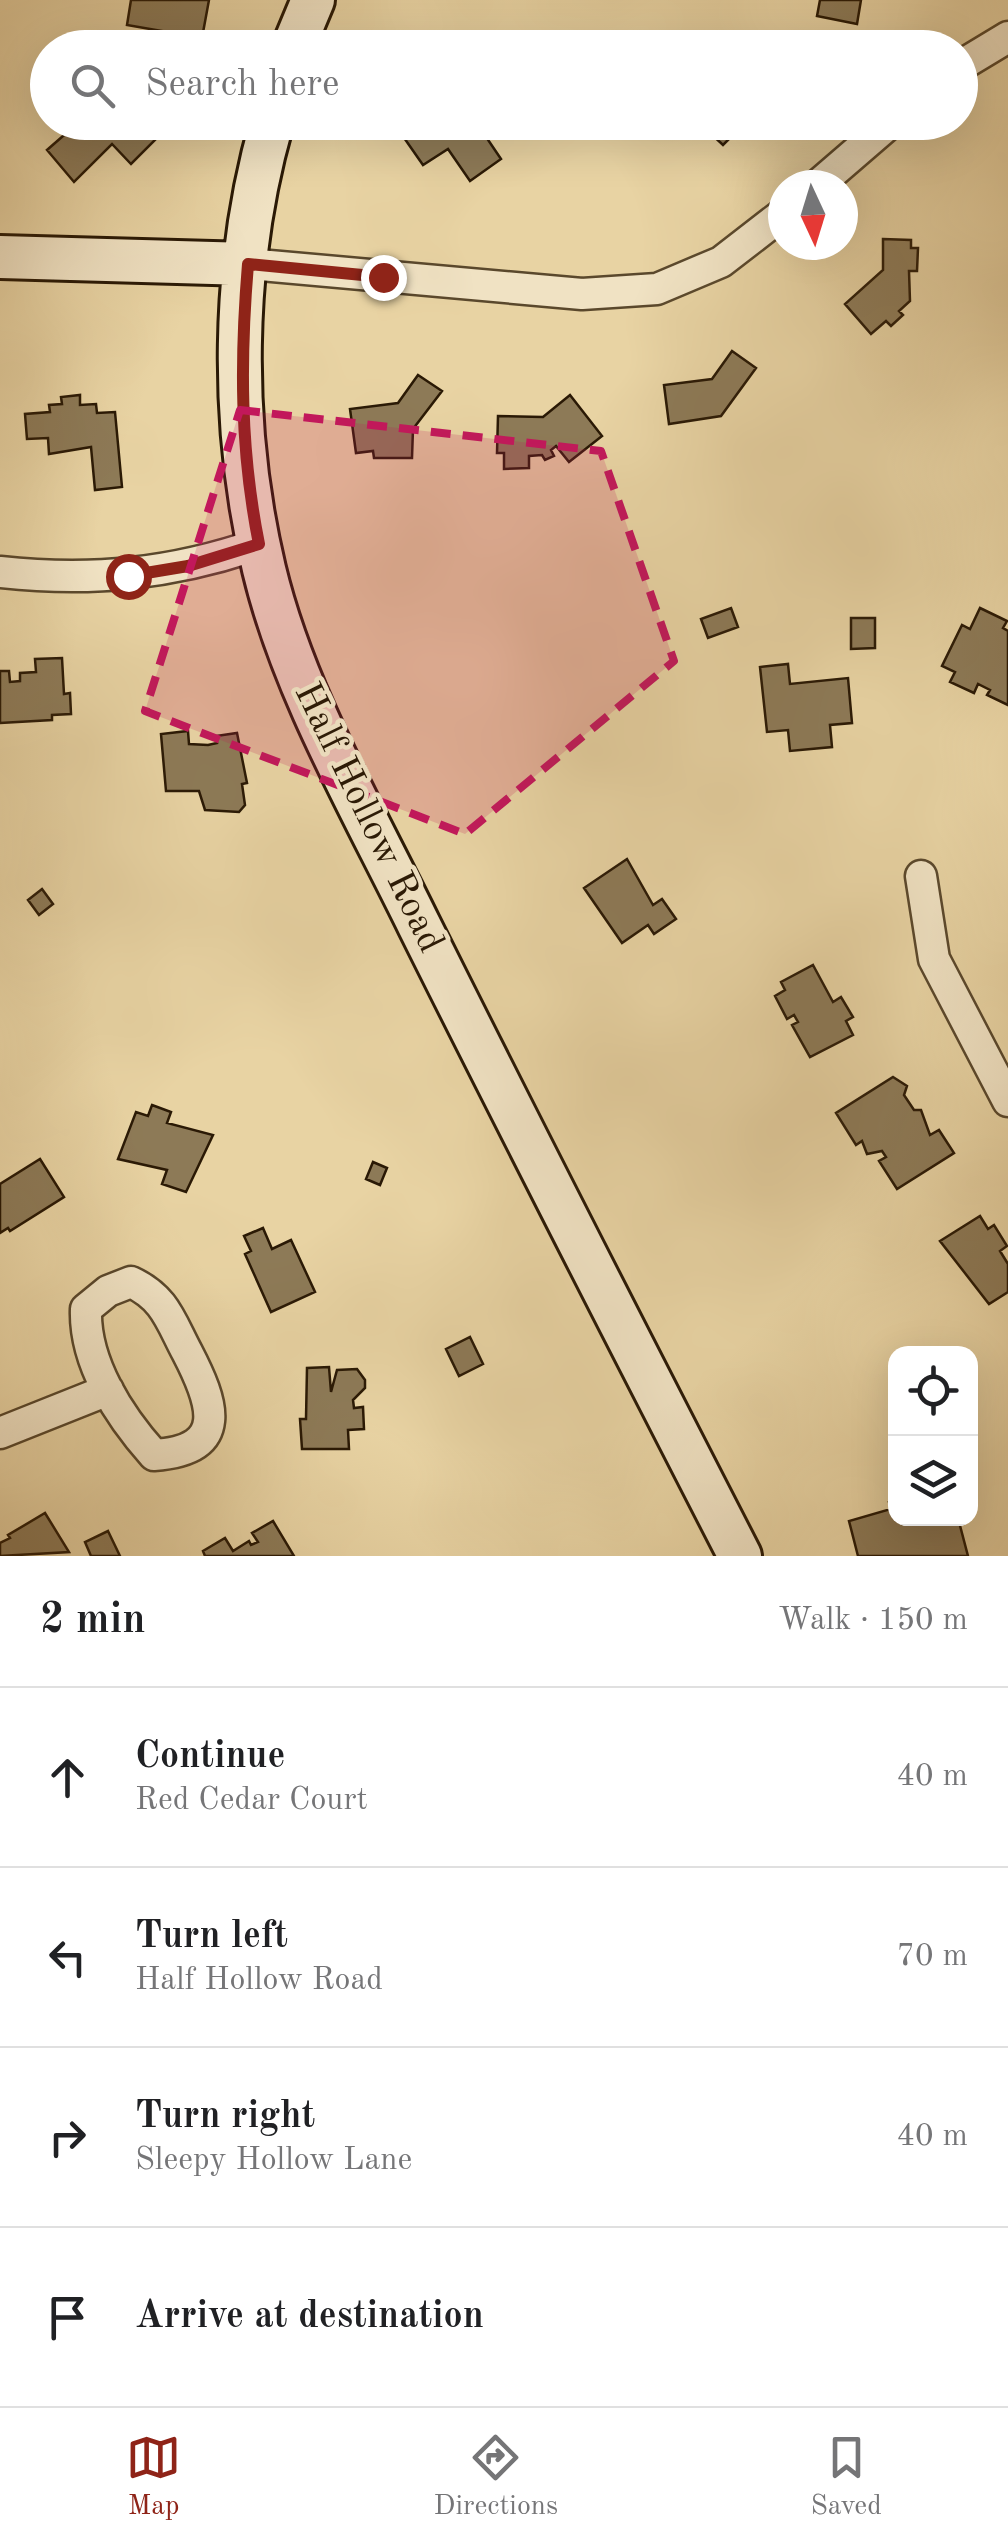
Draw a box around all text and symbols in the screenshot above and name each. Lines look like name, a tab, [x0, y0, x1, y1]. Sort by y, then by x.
search box	[30, 30, 978, 140]
icon: search	[65, 58, 120, 113]
text: Search here	[145, 66, 340, 104]
north arrow	[768, 170, 858, 260]
route end	[361, 255, 407, 301]
route start	[106, 554, 152, 600]
street label: Half Hollow Road	[286, 677, 450, 959]
map controls	[888, 1346, 978, 1526]
button: locate	[888, 1346, 978, 1436]
button: layers	[888, 1436, 978, 1526]
text: 2 min	[40, 1600, 146, 1642]
text: Walk · 150 m	[778, 1605, 968, 1637]
text: Continue	[135, 1738, 285, 1776]
icon: ahead	[40, 1750, 95, 1805]
text: 40 m	[897, 1761, 968, 1793]
text: Red Cedar Court	[135, 1785, 368, 1817]
text: Turn left	[135, 1918, 288, 1956]
icon: left	[40, 1930, 95, 1985]
text: 70 m	[897, 1941, 968, 1973]
text: Half Hollow Road	[135, 1965, 383, 1997]
text: Turn right	[135, 2098, 315, 2136]
icon: right	[40, 2110, 95, 2165]
text: 40 m	[897, 2121, 968, 2153]
text: Sleepy Hollow Lane	[135, 2145, 412, 2177]
icon: arrive	[40, 2290, 95, 2345]
text: Arrive at destination	[135, 2298, 484, 2336]
tab: Map	[126, 2430, 181, 2525]
tab: Directions	[434, 2430, 558, 2525]
tab: Saved	[810, 2430, 882, 2525]

